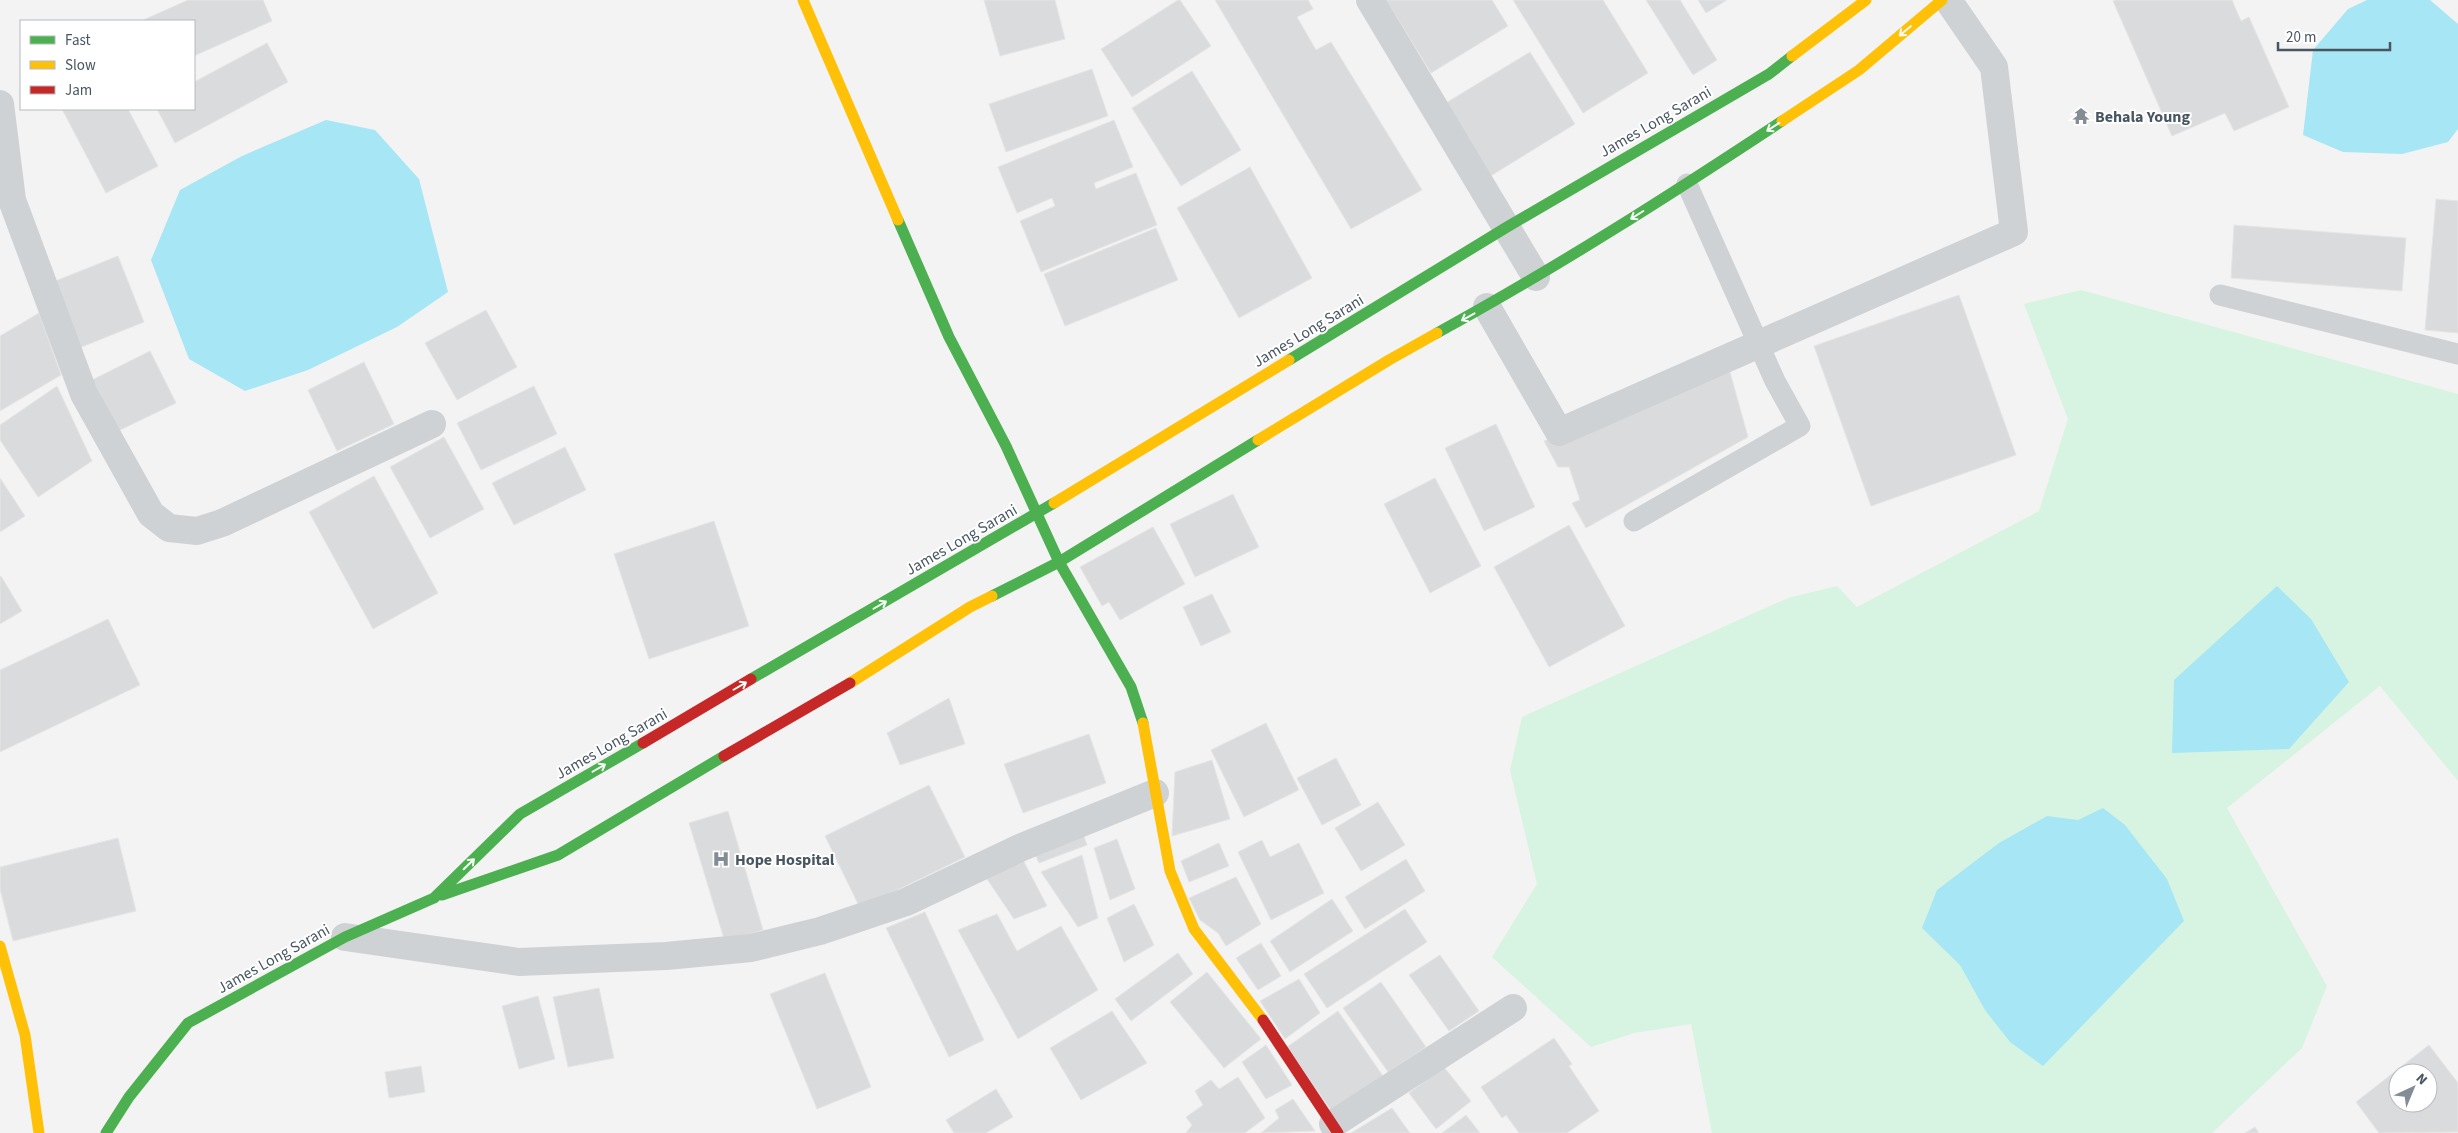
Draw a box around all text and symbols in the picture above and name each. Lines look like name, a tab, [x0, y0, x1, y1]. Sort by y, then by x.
legend	[20, 20, 195, 110]
scale bar	[2278, 20, 2390, 52]
one-way arrow	[1899, 26, 1912, 37]
text: 20 m	[2286, 27, 2316, 48]
text: Fast	[65, 30, 91, 51]
text: Slow	[65, 55, 96, 76]
text: Jam	[65, 80, 92, 101]
street label: James Long Sarani	[1596, 81, 1715, 163]
temple icon: Behala Young	[2071, 106, 2091, 126]
place label: Behala Young	[2095, 106, 2190, 128]
one-way arrow	[1767, 122, 1781, 132]
one-way arrow	[1630, 210, 1644, 220]
street label: James Long Sarani	[1249, 289, 1368, 373]
one-way arrow	[1461, 313, 1476, 322]
street label: James Long Sarani	[902, 499, 1021, 581]
one-way arrow	[873, 599, 887, 609]
one-way arrow	[732, 681, 746, 691]
street label: James Long Sarani	[552, 703, 671, 785]
one-way arrow	[592, 763, 606, 773]
hospital icon: Hope Hospital	[711, 849, 731, 869]
place label: Hope Hospital	[735, 849, 835, 871]
one-way arrow	[463, 858, 476, 870]
street label: James Long Sarani	[213, 919, 334, 999]
north arrow	[2388, 1063, 2438, 1113]
text: N	[2411, 1069, 2432, 1090]

